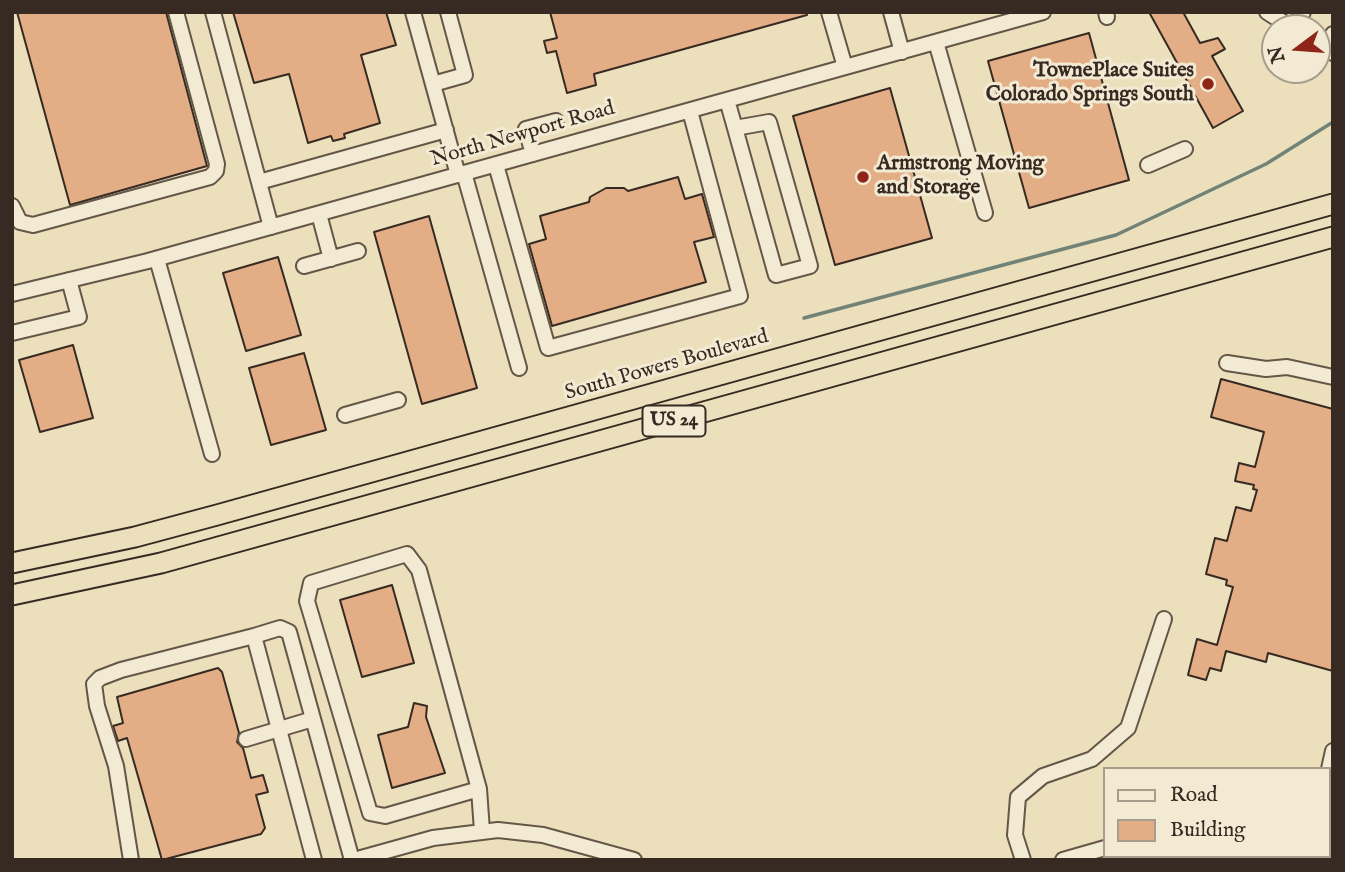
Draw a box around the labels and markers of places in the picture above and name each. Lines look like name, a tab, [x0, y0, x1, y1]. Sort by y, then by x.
place label: TownePlace Suites Colorado Springs South	[986, 59, 1194, 109]
marker: TownePlace Suites Colorado Springs South	[1200, 76, 1216, 92]
place label: Armstrong Moving and Storage	[877, 152, 1044, 202]
marker: Armstrong Moving and Storage	[855, 169, 871, 185]

